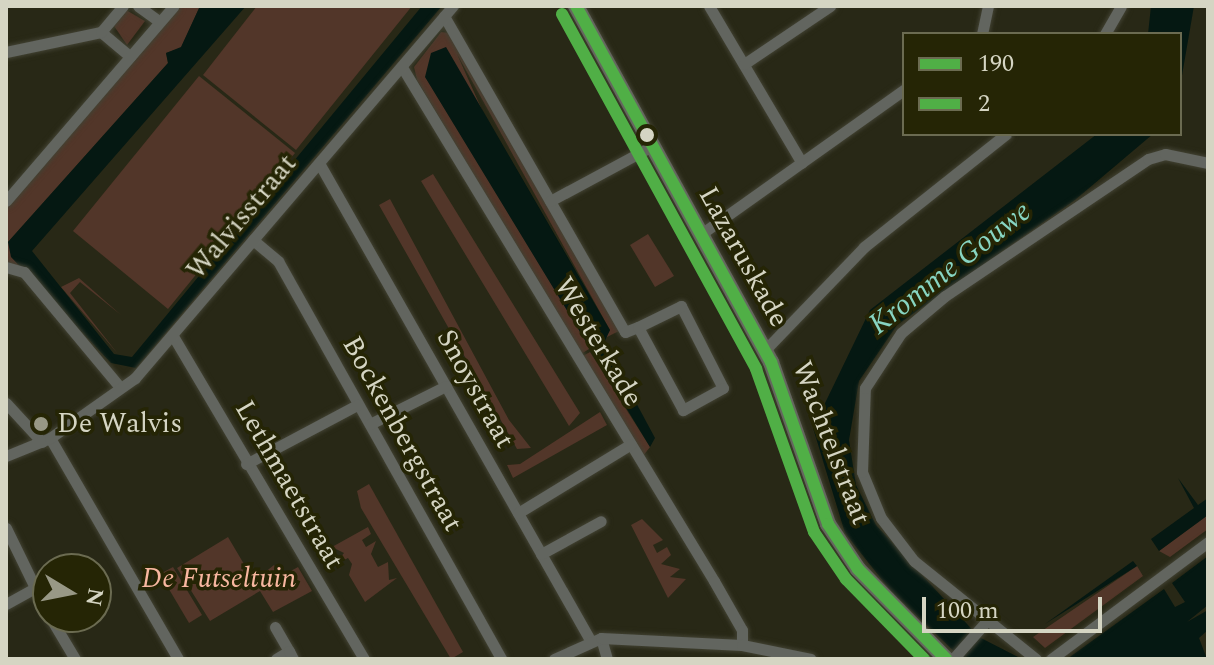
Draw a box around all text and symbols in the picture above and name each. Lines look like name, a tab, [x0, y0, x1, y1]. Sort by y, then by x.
legend	[902, 32, 1182, 136]
text: 190	[978, 46, 1014, 82]
text: 2	[978, 86, 990, 122]
unlabelled marker	[639, 127, 655, 143]
street label: Walvisstraat	[180, 147, 304, 287]
street label: Lazaruskade	[691, 181, 795, 333]
water label: Kromme Gouwe	[862, 193, 1038, 343]
street label: Westerkade	[546, 271, 650, 413]
street label: Snoystraat	[429, 324, 521, 454]
street label: Bockenbergstraat	[334, 330, 470, 538]
street label: Wachtelstraat	[784, 356, 878, 530]
street label: Lethmaetstraat	[227, 395, 351, 575]
place label: De Walvis	[57, 407, 182, 441]
marker: De Walvis	[32, 415, 50, 433]
north arrow	[32, 553, 112, 633]
park label: De Futseltuin	[142, 562, 296, 596]
scale bar	[926, 581, 1106, 631]
text: N	[76, 585, 112, 609]
text: 100 m	[936, 593, 999, 629]

